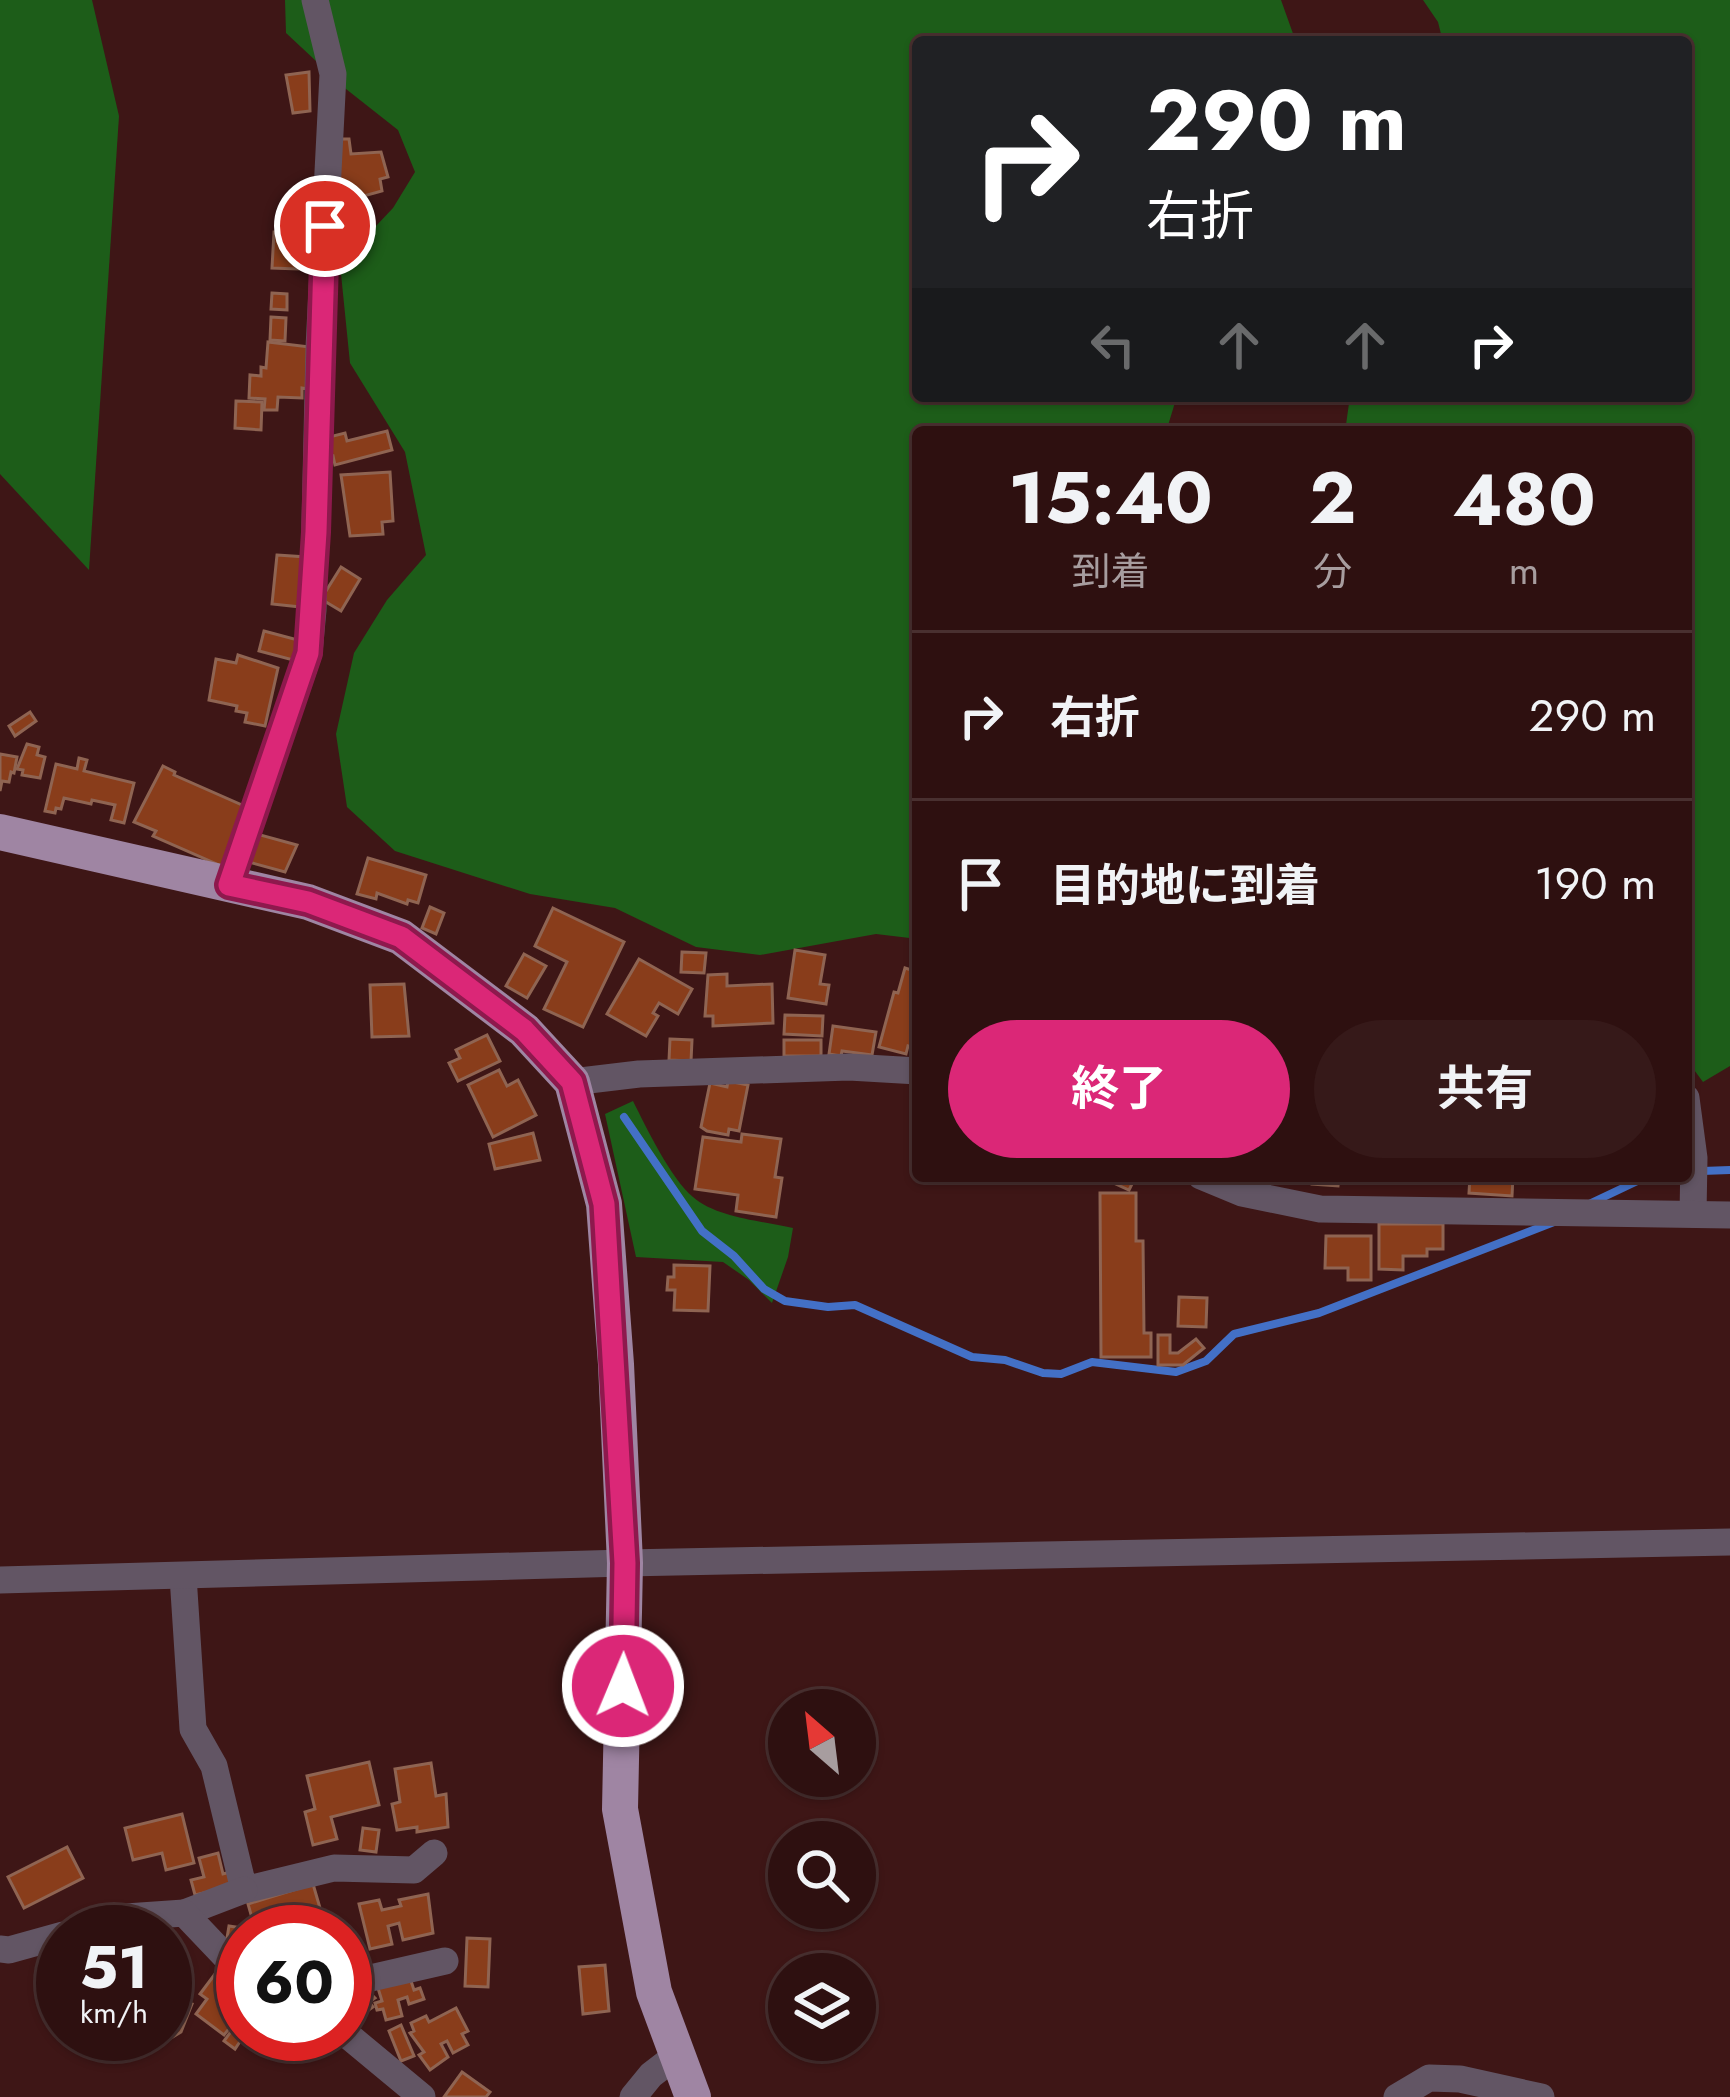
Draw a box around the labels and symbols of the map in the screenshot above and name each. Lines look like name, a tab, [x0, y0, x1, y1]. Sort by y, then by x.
pin	[274, 175, 376, 277]
position arrow	[560, 1623, 686, 1749]
north arrow	[768, 1689, 876, 1797]
speed limit sign: 60	[216, 1905, 372, 2061]

